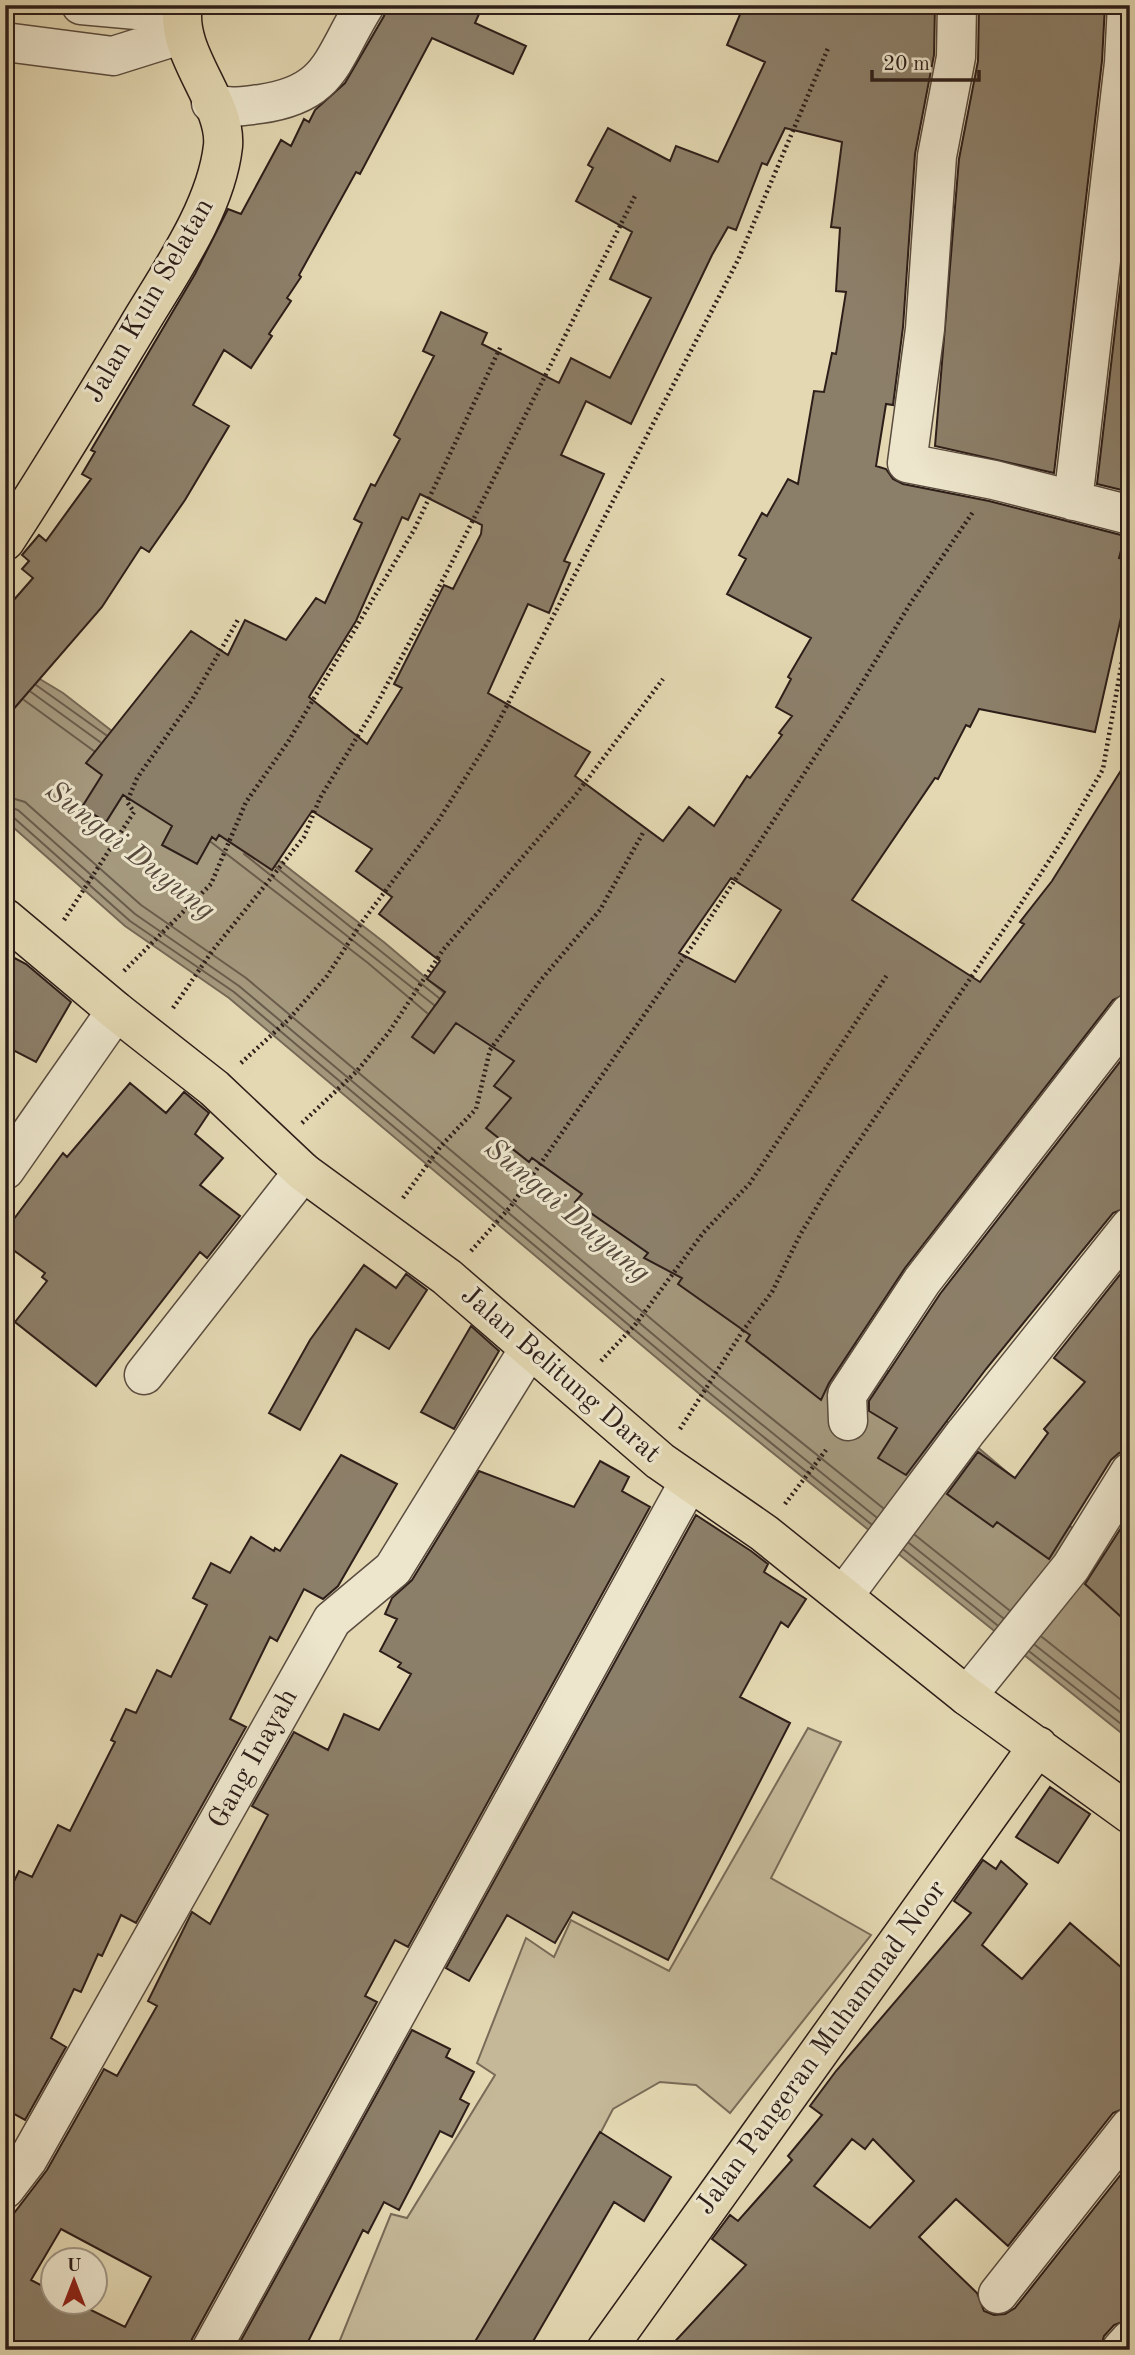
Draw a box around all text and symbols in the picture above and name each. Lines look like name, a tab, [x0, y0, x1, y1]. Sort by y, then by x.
scale bar	[872, 38, 979, 82]
text: 20 m	[883, 54, 930, 75]
street label: Jalan Kuin Selatan	[80, 194, 220, 408]
water label: Sungai Duyung	[40, 776, 220, 926]
water label: Sungai Duyung	[479, 1133, 655, 1289]
street label: Jalan Belitung Darat	[455, 1281, 665, 1469]
street label: Gang Inayah	[204, 1685, 304, 1833]
street label: Jalan Pangeran Muhammad Noor	[692, 1876, 952, 2220]
north arrow	[38, 2246, 108, 2316]
text: U	[66, 2257, 82, 2276]

